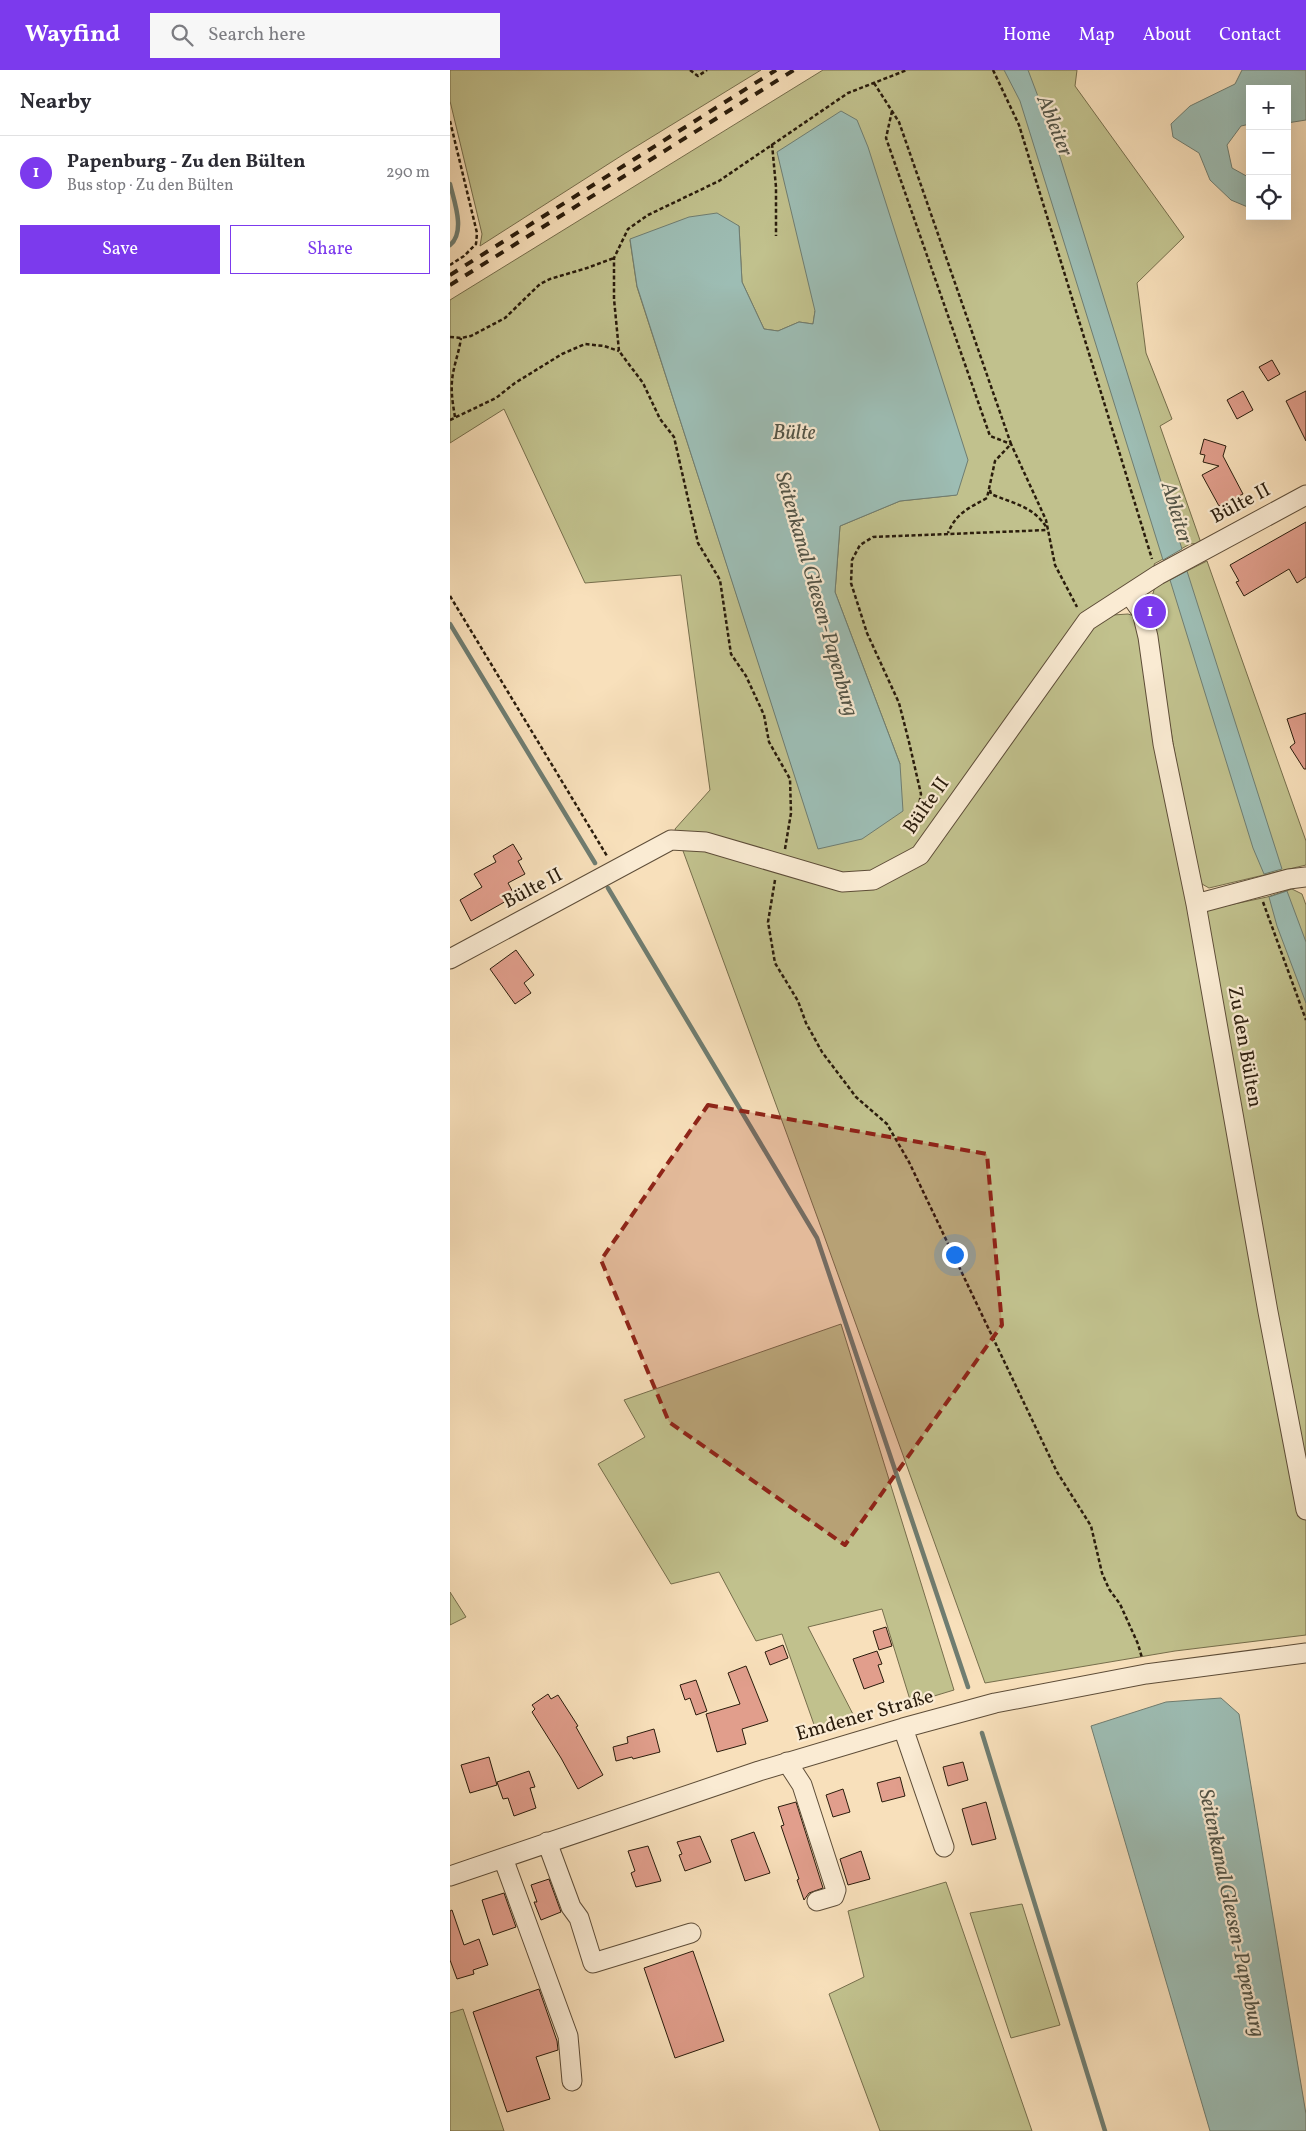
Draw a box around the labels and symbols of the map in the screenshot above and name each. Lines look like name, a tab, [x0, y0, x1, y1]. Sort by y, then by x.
water label: Ableiter	[1028, 90, 1079, 161]
water label: Bülte	[773, 419, 816, 448]
water label: Seitenkanal Gleesen-Papenburg	[767, 468, 865, 720]
water label: Ableiter	[1153, 477, 1199, 548]
street label: Bülte II	[1206, 477, 1276, 531]
pin: 1	[1134, 593, 1166, 631]
street label: Bülte II	[897, 772, 957, 840]
street label: Bülte II	[498, 862, 568, 916]
street label: Zu den Bülten	[1220, 984, 1268, 1110]
your location	[942, 1242, 968, 1268]
street label: Emdener Straße	[793, 1683, 937, 1749]
water label: Seitenkanal Gleesen-Papenburg	[1191, 1786, 1271, 2040]

